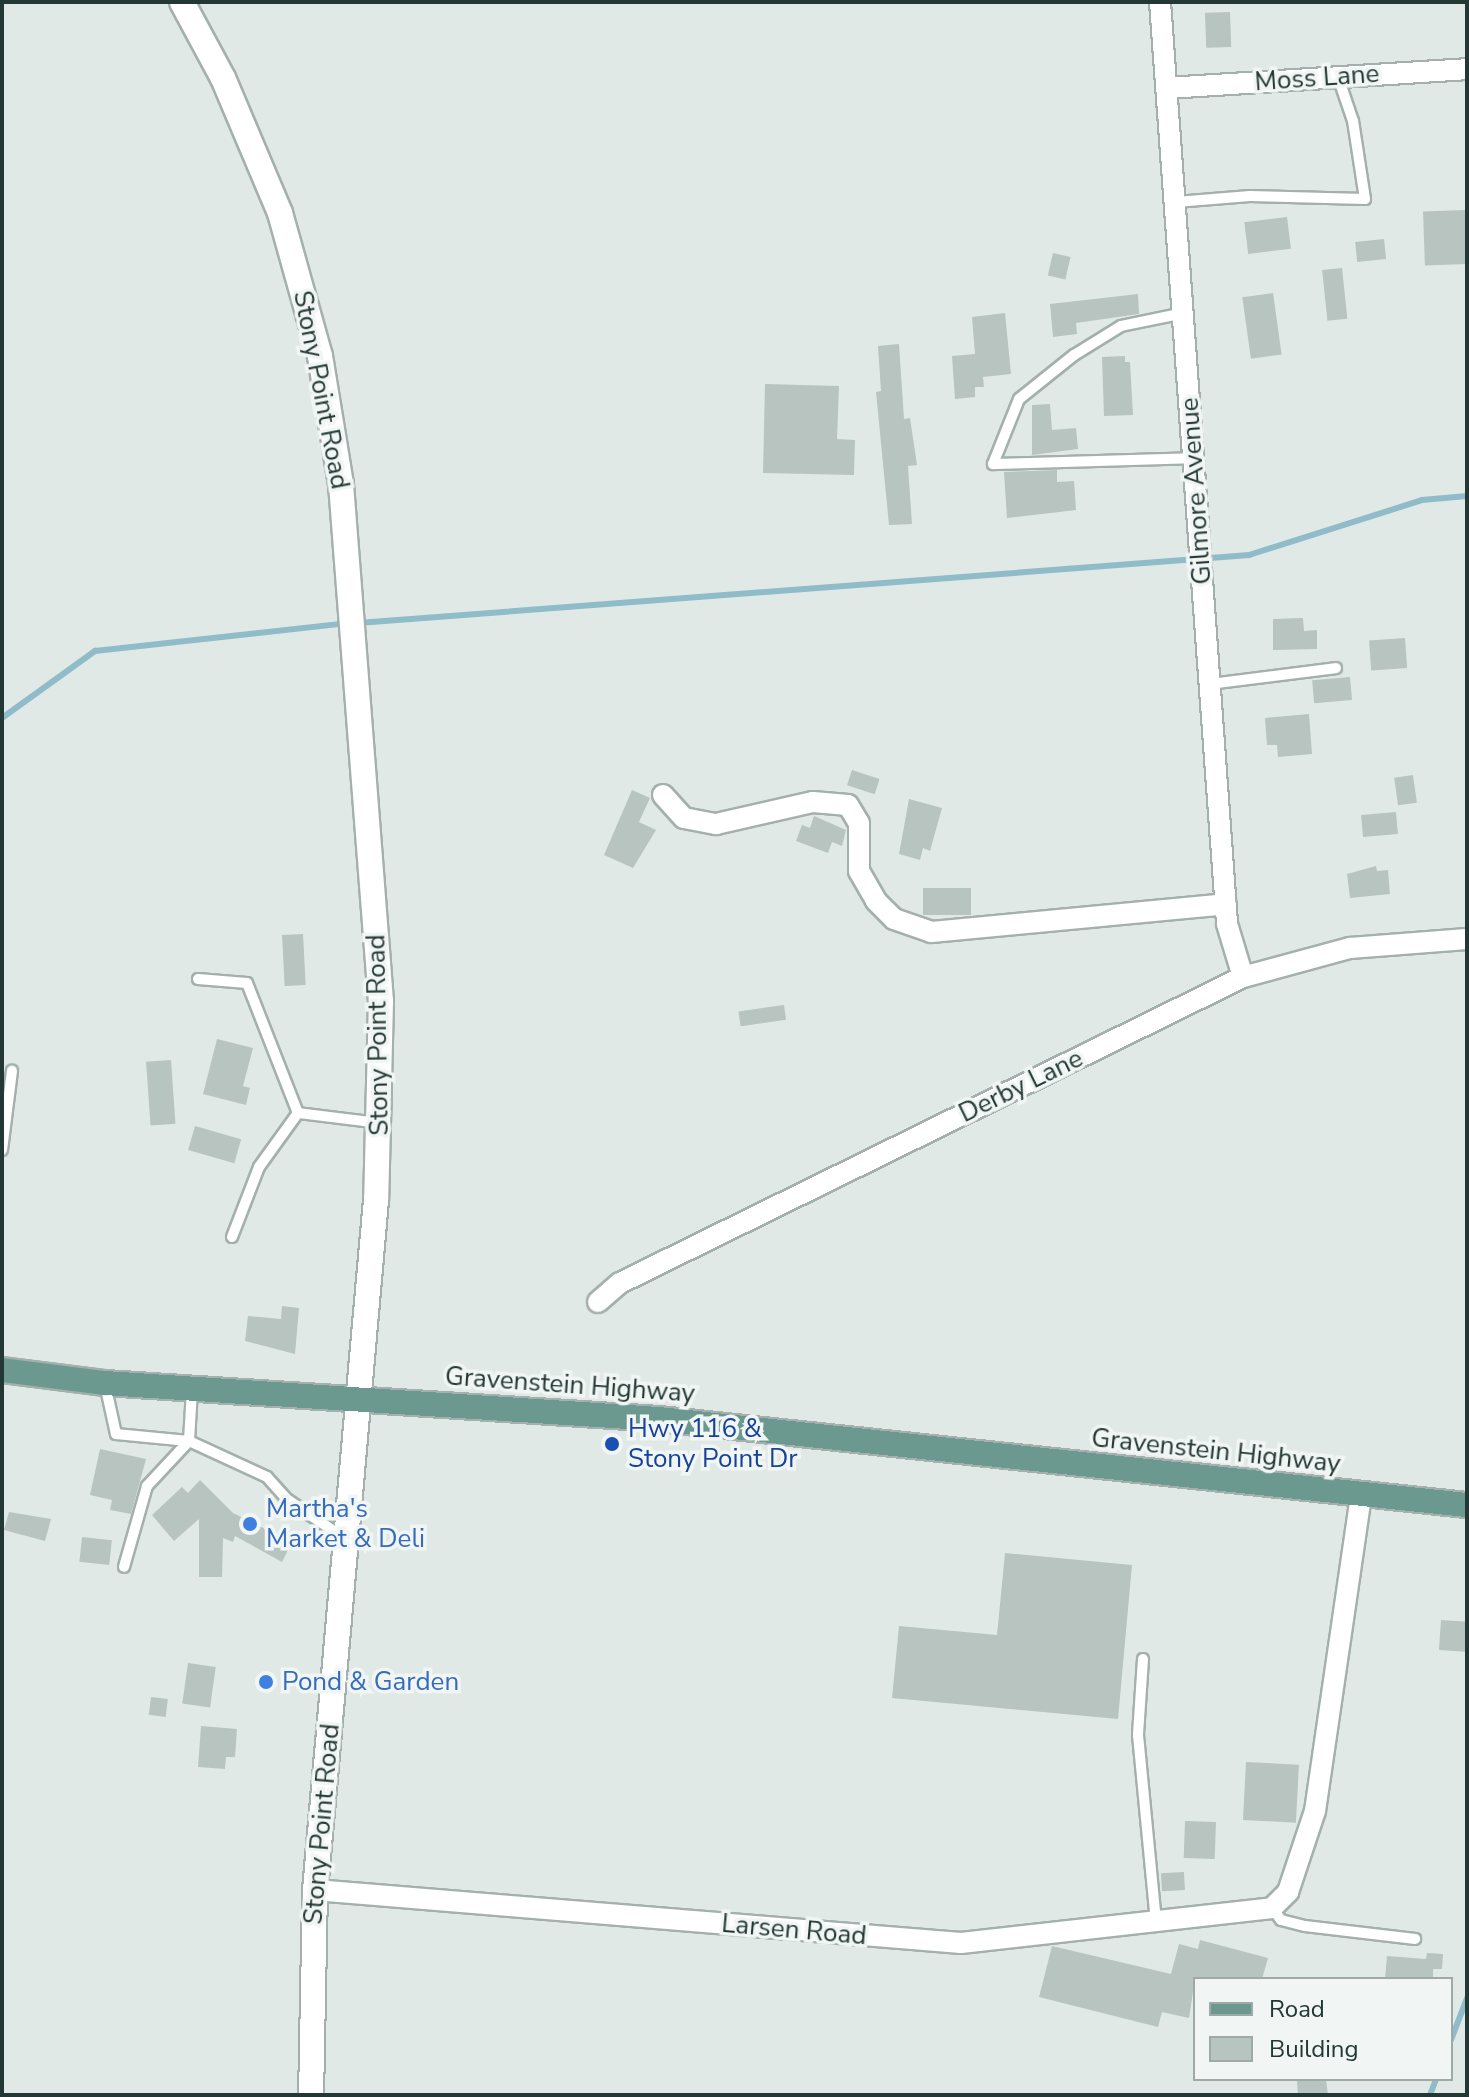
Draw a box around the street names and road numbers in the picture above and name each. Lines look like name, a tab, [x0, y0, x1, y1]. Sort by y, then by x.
street label: Moss Lane	[1254, 58, 1380, 98]
street label: Stony Point Road	[286, 288, 356, 492]
street label: Gilmore Avenue	[1174, 396, 1218, 586]
street label: Stony Point Road	[361, 934, 395, 1136]
street label: Derby Lane	[954, 1043, 1088, 1129]
street label: Gravenstein Highway	[444, 1361, 696, 1409]
street label: Gravenstein Highway	[1090, 1422, 1342, 1480]
street label: Stony Point Road	[298, 1722, 346, 1926]
street label: Larsen Road	[720, 1908, 868, 1952]

